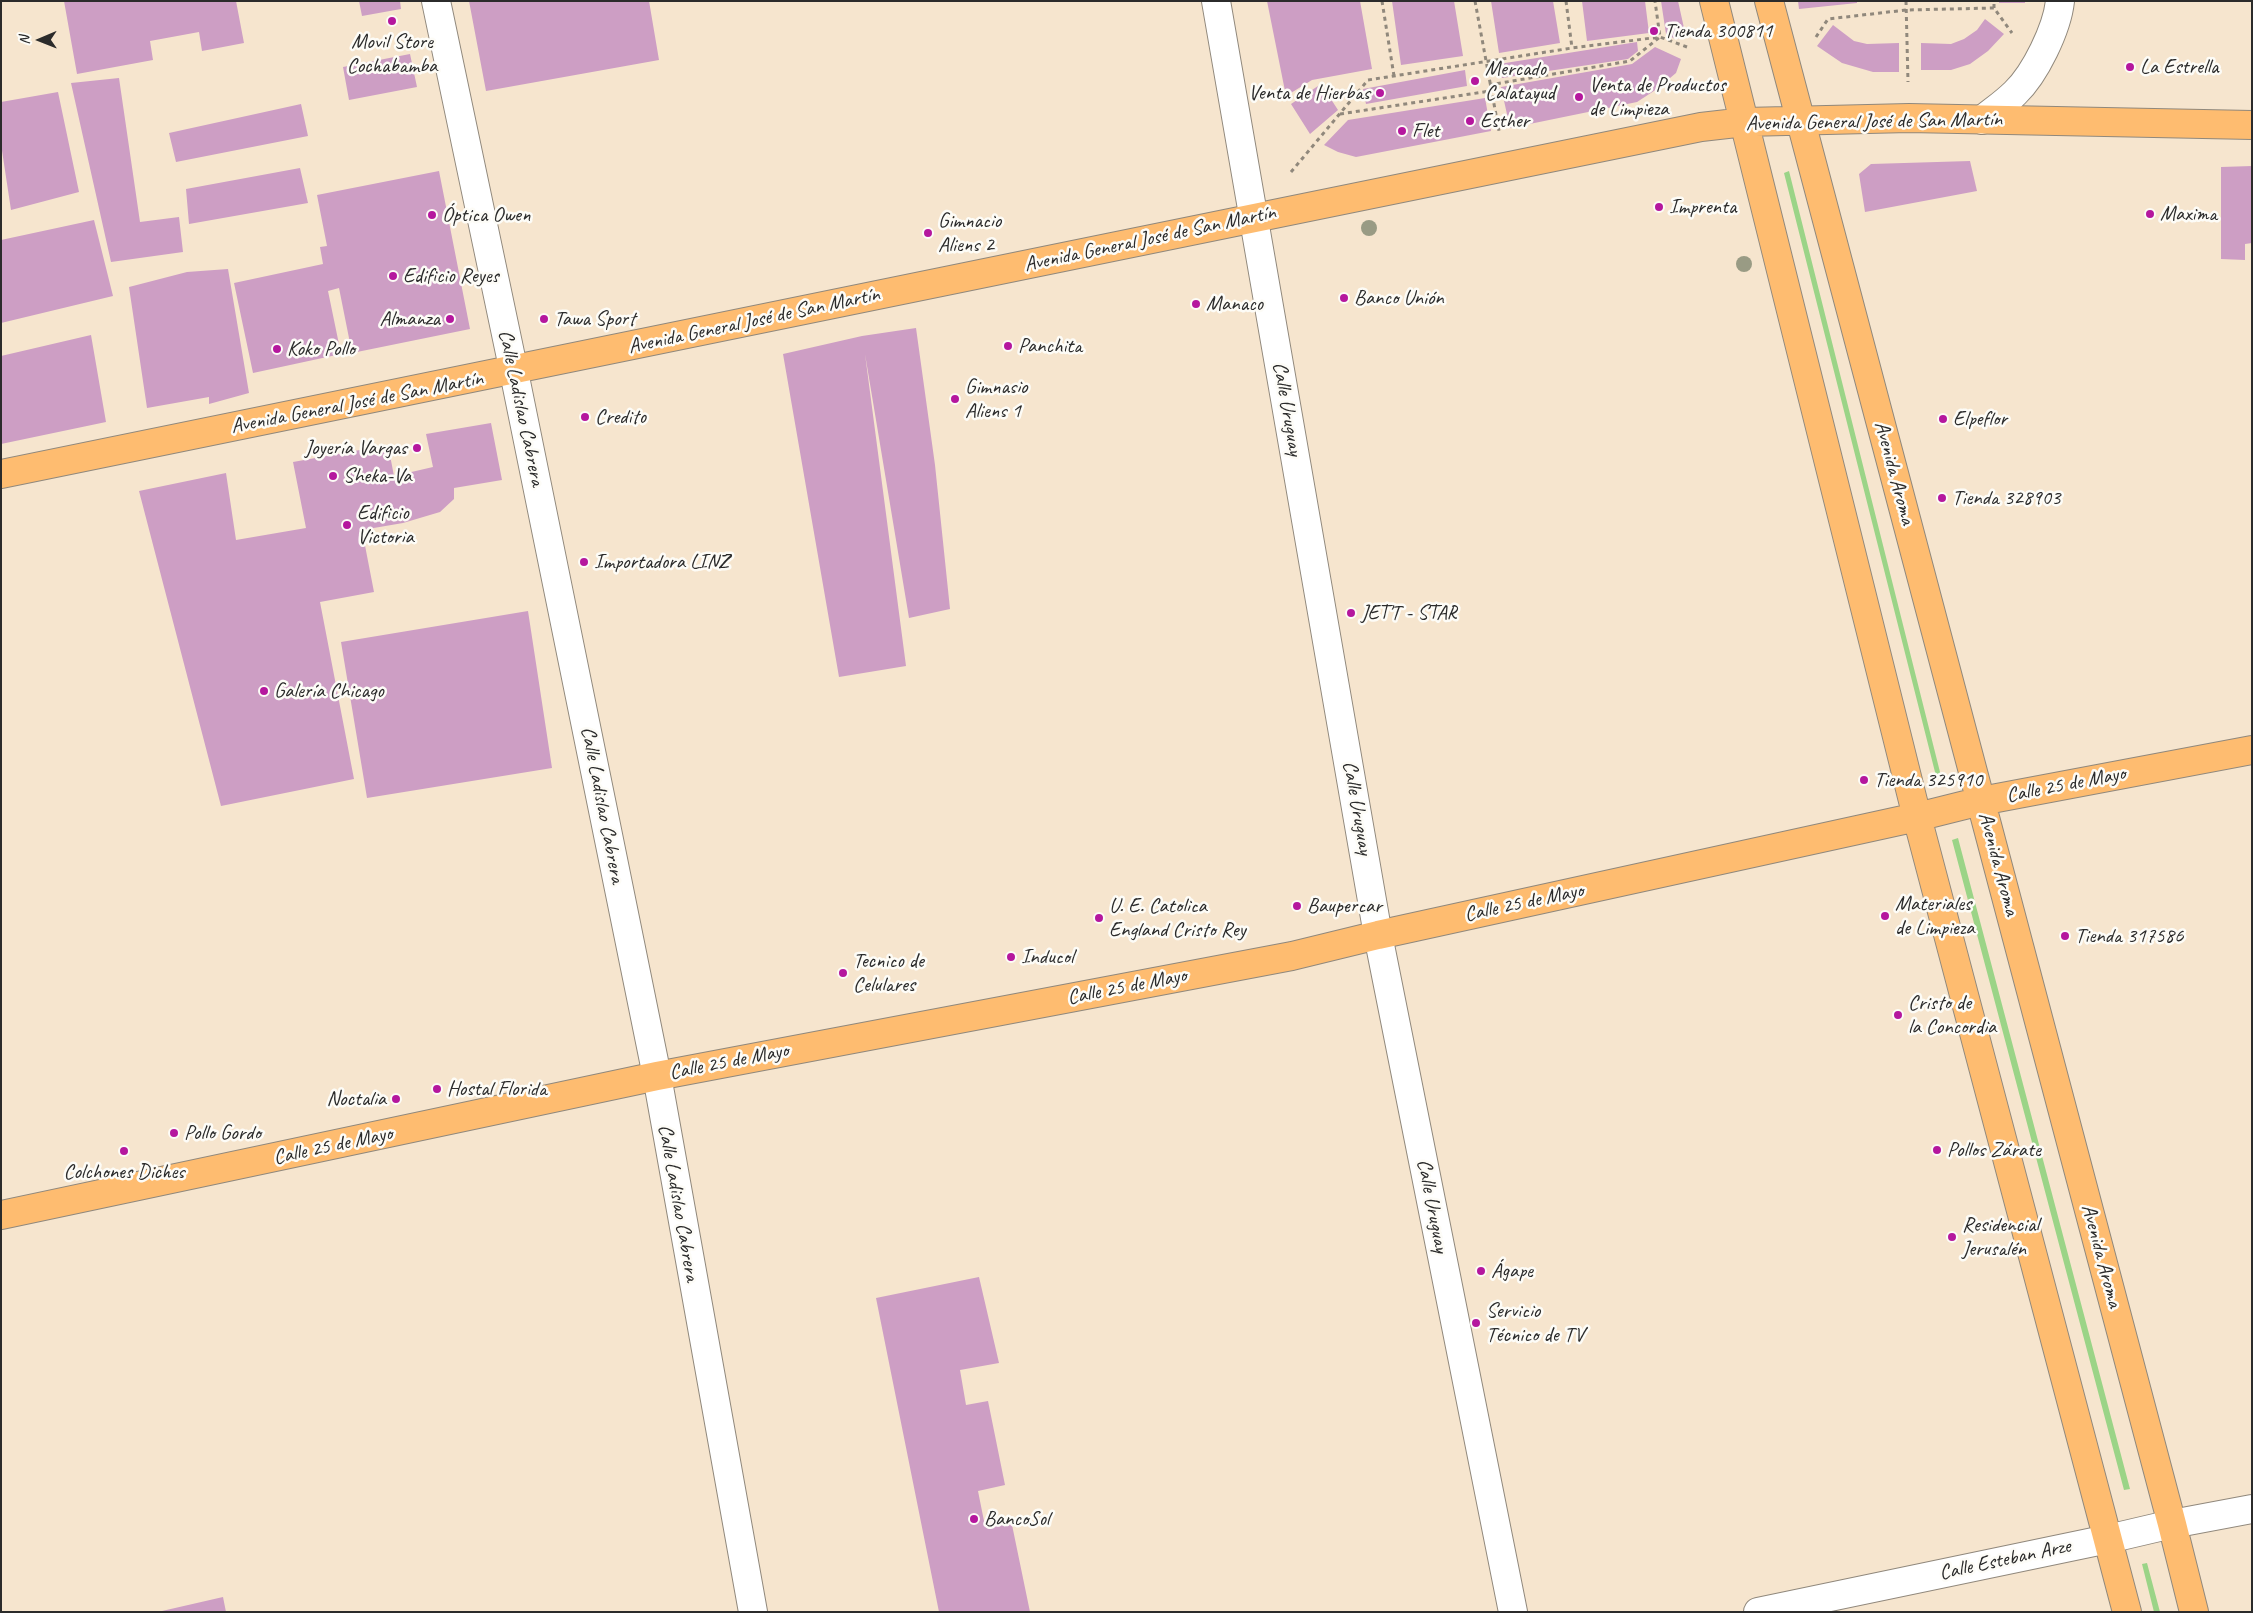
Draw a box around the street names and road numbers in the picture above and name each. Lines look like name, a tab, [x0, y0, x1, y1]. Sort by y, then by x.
street label: Avenida General José de San Martín	[1746, 107, 2002, 137]
street label: Avenida General José de San Martín	[1022, 200, 1278, 278]
street label: Avenida General José de San Martín	[626, 282, 882, 360]
street label: Calle Ladislao Cabrera	[492, 328, 550, 488]
street label: Calle Uruguay	[1266, 360, 1308, 458]
street label: Avenida General José de San Martín	[229, 366, 485, 440]
street label: Avenida Aroma	[1868, 418, 1920, 528]
street label: Calle Ladislao Cabrera	[574, 725, 630, 885]
street label: Calle Uruguay	[1336, 759, 1378, 857]
street label: Calle 25 de Mayo	[2004, 761, 2128, 809]
street label: Avenida Aroma	[1972, 809, 2024, 919]
street label: Calle 25 de Mayo	[1462, 878, 1586, 928]
street label: Calle 25 de Mayo	[1065, 963, 1189, 1011]
street label: Calle 25 de Mayo	[667, 1038, 791, 1086]
street label: Calle 25 de Mayo	[271, 1121, 395, 1171]
street label: Calle Ladislao Cabrera	[652, 1123, 704, 1283]
street label: Calle Uruguay	[1411, 1157, 1453, 1255]
street label: Avenida Aroma	[2075, 1201, 2127, 1311]
street label: Calle Esteban Arze	[1937, 1534, 2073, 1586]

